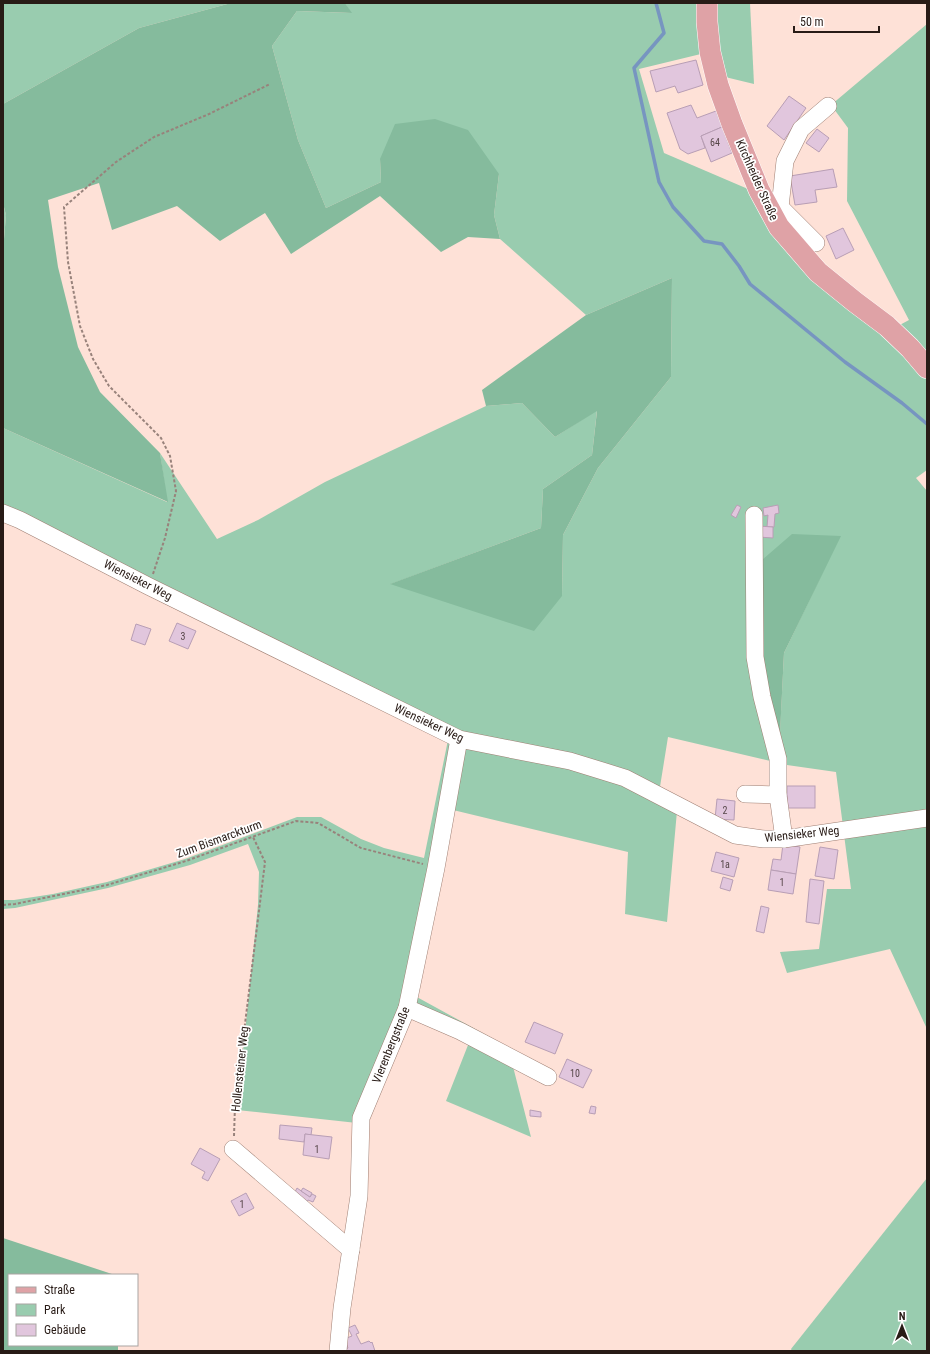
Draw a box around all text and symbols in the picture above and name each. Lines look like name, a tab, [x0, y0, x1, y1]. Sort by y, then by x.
scale bar	[794, 8, 879, 34]
text: 50 m	[800, 15, 824, 29]
house number: 64	[710, 137, 720, 148]
street label: Kirchheider Straße	[733, 137, 781, 223]
street label: Wiensieker Weg	[101, 557, 175, 603]
house number: 3	[181, 631, 186, 642]
street label: Wiensieker Weg	[392, 701, 466, 745]
house number: 2	[723, 805, 728, 816]
street label: Zum Bismarckturm	[174, 817, 264, 861]
street label: Wiensieker Weg	[764, 823, 840, 845]
house number: 1a	[720, 859, 730, 870]
house number: 1	[780, 877, 784, 888]
street label: Vierenbergstraße	[369, 1004, 413, 1085]
street label: Hollensteiner Weg	[229, 1025, 251, 1113]
house number: 10	[570, 1068, 580, 1079]
house number: 1	[315, 1144, 319, 1155]
house number: 1	[240, 1199, 244, 1210]
legend	[8, 1274, 138, 1346]
text: Straße	[44, 1283, 75, 1297]
text: Park	[44, 1303, 66, 1317]
north arrow	[882, 1306, 922, 1346]
text: N	[899, 1310, 906, 1323]
text: Gebäude	[44, 1323, 86, 1337]

